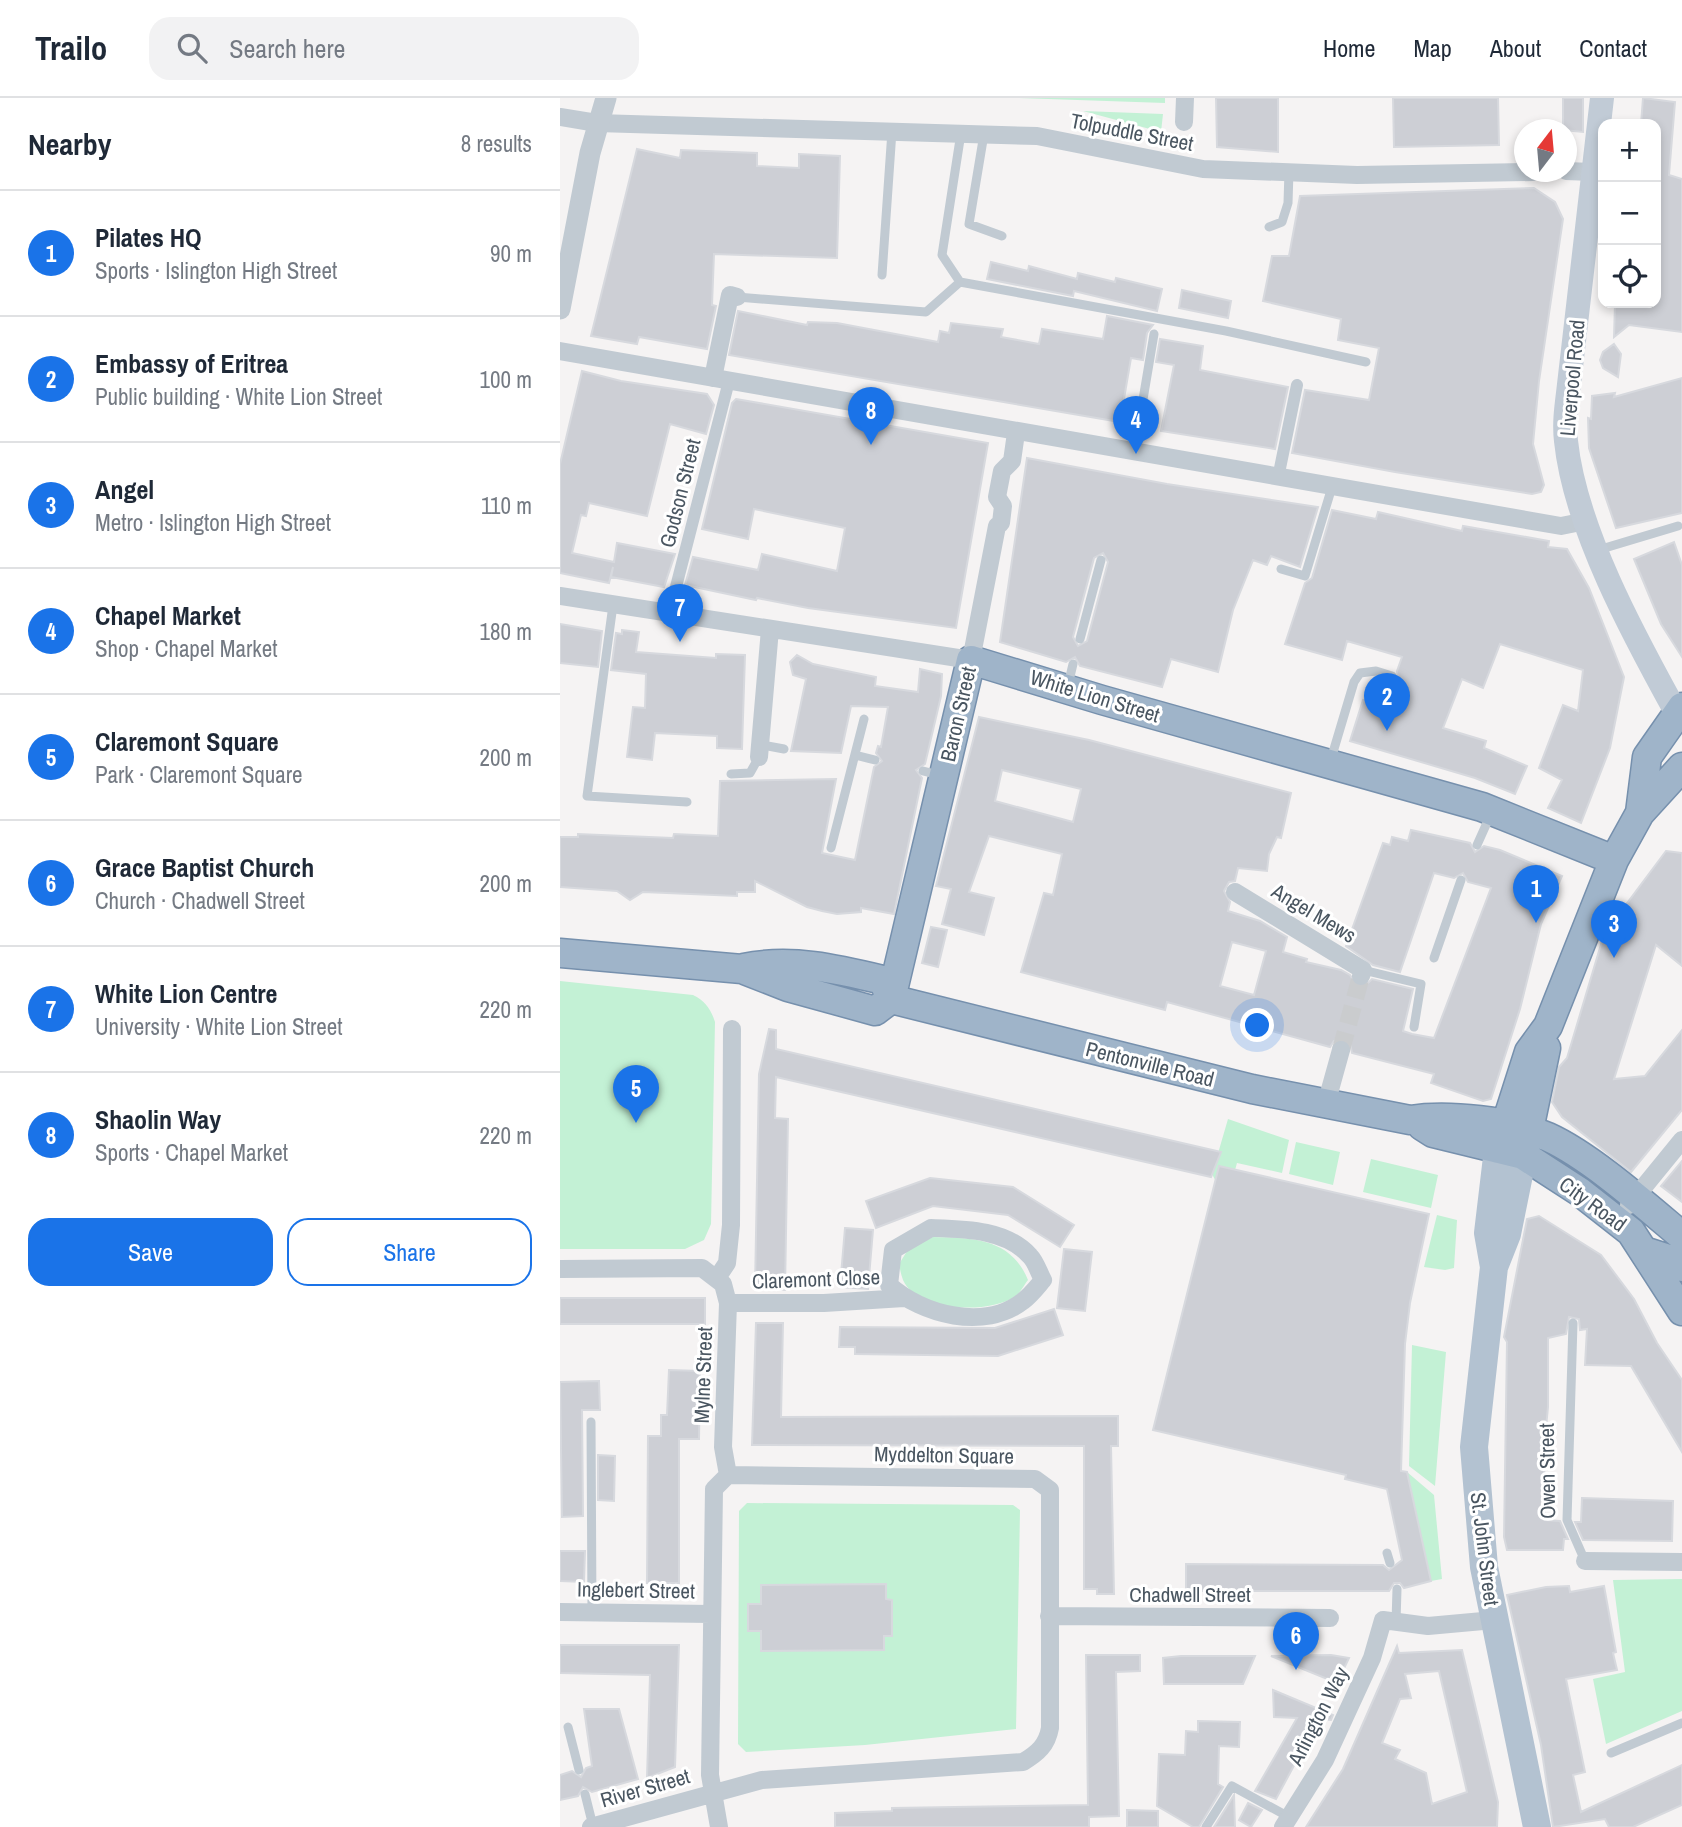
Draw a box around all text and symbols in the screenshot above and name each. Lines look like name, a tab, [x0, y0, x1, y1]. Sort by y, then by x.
search box	[149, 17, 639, 80]
text: Trailo	[35, 26, 107, 70]
icon: search	[173, 29, 211, 67]
text: Search here	[229, 31, 345, 66]
text: Home	[1323, 32, 1375, 64]
text: Map	[1413, 32, 1452, 64]
text: About	[1490, 32, 1541, 64]
text: Contact	[1579, 32, 1647, 64]
street label: Tolpuddle Street	[1068, 106, 1196, 158]
north arrow	[1514, 119, 1577, 182]
map controls	[1598, 119, 1661, 308]
button: +	[1598, 119, 1661, 182]
text: Nearby	[28, 124, 111, 164]
text: 8 results	[461, 128, 532, 159]
button: −	[1598, 182, 1661, 245]
text: Pilates HQ	[95, 220, 202, 255]
text: 1	[46, 238, 56, 269]
text: 90 m	[490, 238, 532, 269]
button: locate	[1598, 245, 1661, 308]
text: Sports · Islington High Street	[95, 255, 337, 286]
street label: Liverpool Road	[1552, 319, 1592, 437]
text: Embassy of Eritrea	[95, 346, 288, 381]
text: 2	[46, 364, 56, 395]
text: 100 m	[480, 364, 532, 395]
text: Public building · White Lion Street	[95, 381, 382, 412]
pin: 8	[848, 387, 894, 445]
pin: 4	[1113, 396, 1159, 454]
street label: Godson Street	[652, 435, 708, 550]
text: Angel	[95, 472, 154, 507]
text: 3	[46, 490, 56, 521]
text: 110 m	[481, 490, 532, 521]
text: Metro · Islington High Street	[95, 507, 331, 538]
pin: 7	[657, 584, 703, 642]
text: Chapel Market	[95, 598, 241, 633]
text: 4	[46, 616, 56, 647]
text: 180 m	[480, 616, 532, 647]
text: Shop · Chapel Market	[95, 633, 277, 664]
street label: Baron Street	[933, 663, 983, 764]
street label: White Lion Street	[1027, 663, 1164, 730]
pin: 2	[1364, 673, 1410, 731]
text: Claremont Square	[95, 724, 279, 759]
text: 5	[46, 742, 56, 773]
text: 200 m	[480, 742, 532, 773]
text: Park · Claremont Square	[95, 759, 303, 790]
text: Grace Baptist Church	[95, 850, 314, 885]
pin: 1	[1513, 865, 1559, 923]
text: 6	[46, 868, 56, 899]
text: 200 m	[480, 868, 532, 899]
street label: Angel Mews	[1265, 876, 1362, 950]
text: Church · Chadwell Street	[95, 885, 305, 916]
pin: 3	[1591, 900, 1637, 958]
text: White Lion Centre	[95, 976, 277, 1011]
text: 7	[46, 994, 56, 1025]
text: 220 m	[480, 994, 532, 1025]
your location	[1240, 1008, 1274, 1042]
text: University · White Lion Street	[95, 1011, 342, 1042]
street label: Pentonville Road	[1083, 1034, 1217, 1094]
pin: 5	[613, 1065, 659, 1123]
text: Shaolin Way	[95, 1102, 221, 1137]
text: 8	[46, 1120, 56, 1151]
text: 220 m	[480, 1120, 532, 1151]
text: Sports · Chapel Market	[95, 1137, 288, 1168]
street label: City Road	[1554, 1170, 1632, 1238]
button: Save	[28, 1218, 273, 1286]
button: Share	[287, 1218, 532, 1286]
street label: Claremont Close	[751, 1262, 881, 1296]
street label: Mylne Street	[687, 1326, 719, 1424]
street label: Owen Street	[1532, 1423, 1562, 1519]
street label: Myddelton Square	[874, 1439, 1014, 1471]
street label: St. John Street	[1464, 1491, 1506, 1608]
street label: Inglebert Street	[577, 1574, 695, 1606]
street label: Chadwell Street	[1129, 1580, 1251, 1609]
pin: 6	[1273, 1612, 1319, 1670]
street label: Arlington Way	[1280, 1661, 1356, 1771]
street label: River Street	[597, 1761, 693, 1815]

